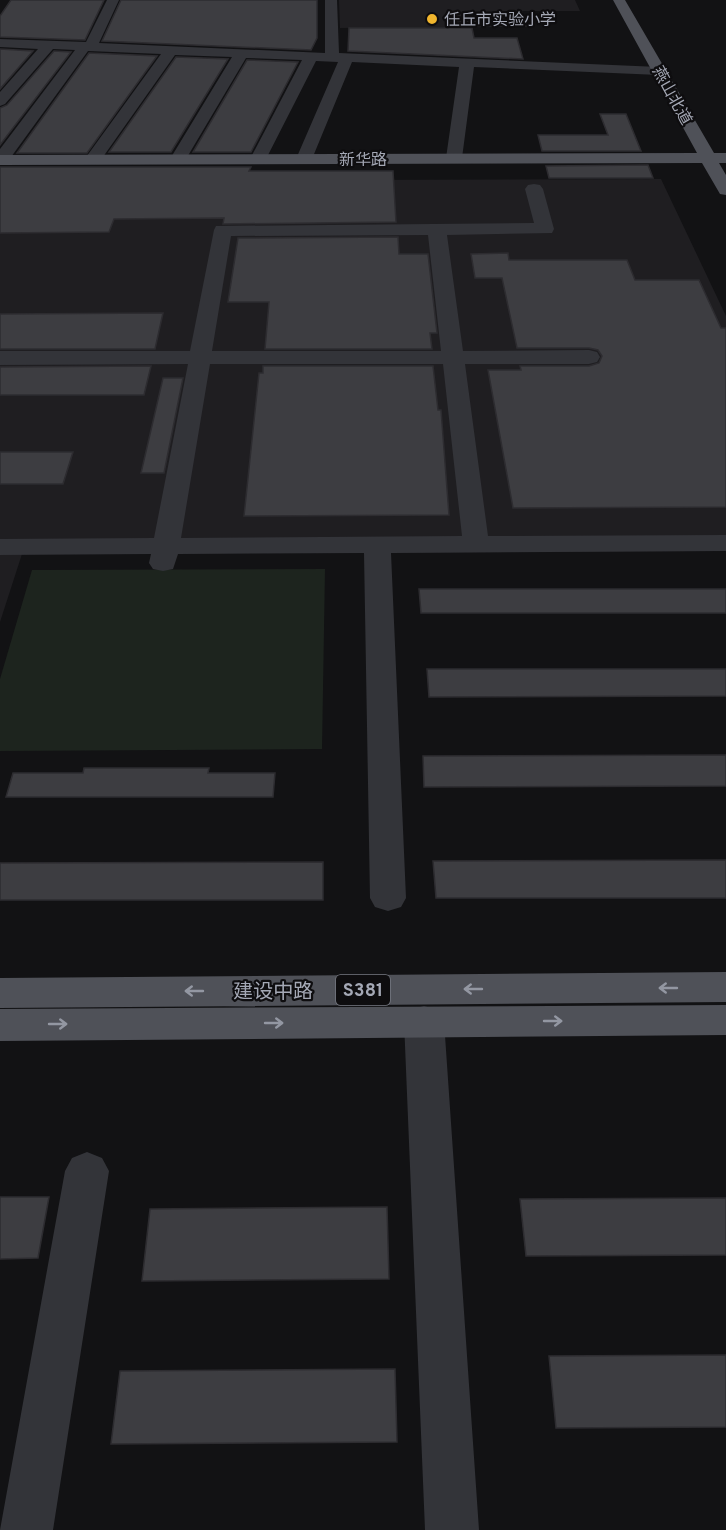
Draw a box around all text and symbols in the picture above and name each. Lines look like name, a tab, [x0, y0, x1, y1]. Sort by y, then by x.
place label: 任丘市实验小学	[444, 11, 556, 31]
marker: 任丘市实验小学	[425, 12, 439, 26]
street label: 燕山北道	[647, 63, 696, 129]
street label: 新华路	[339, 151, 387, 171]
road number: S381	[336, 975, 390, 1005]
street label: 建设中路	[233, 980, 313, 1006]
one-way arrow	[658, 982, 678, 994]
one-way arrow	[463, 983, 483, 995]
one-way arrow	[184, 985, 204, 997]
one-way arrow	[543, 1015, 563, 1027]
one-way arrow	[264, 1017, 284, 1029]
one-way arrow	[48, 1019, 68, 1030]

